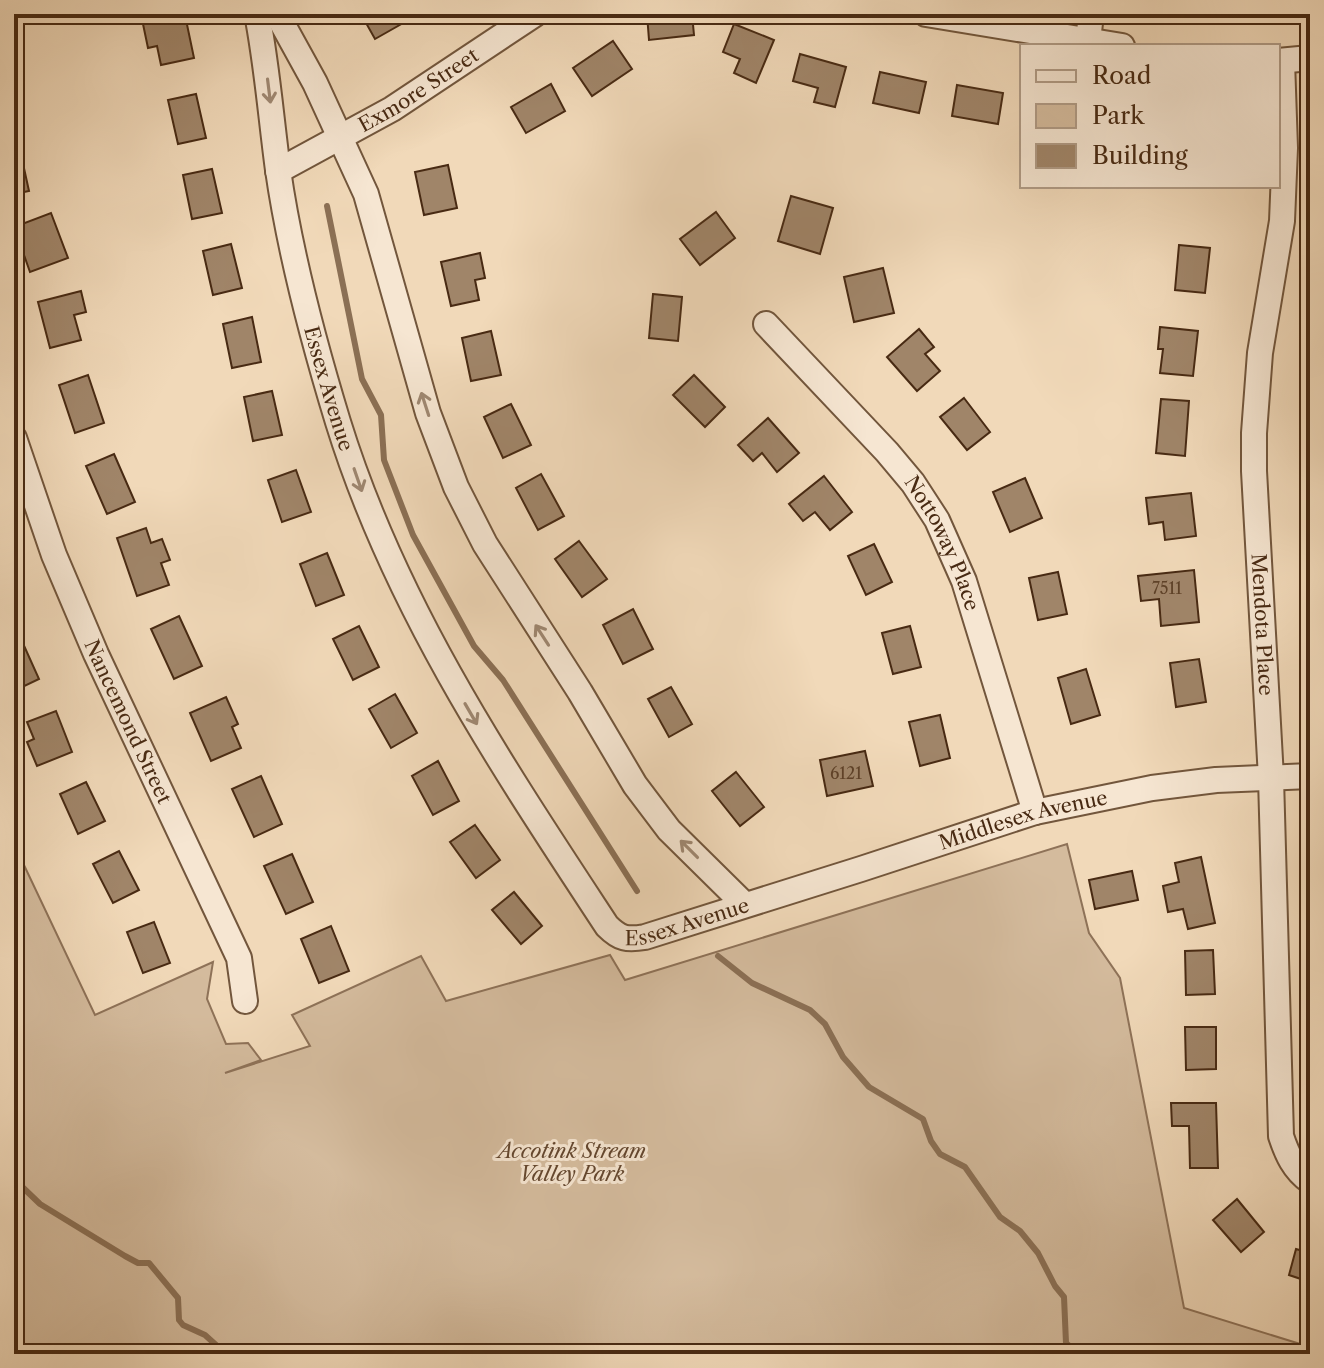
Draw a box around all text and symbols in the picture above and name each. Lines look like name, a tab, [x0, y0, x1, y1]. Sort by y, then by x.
street label: Exmore Street	[354, 43, 483, 137]
legend	[1020, 44, 1280, 188]
text: Road	[1092, 61, 1152, 90]
one-way arrow	[261, 77, 276, 104]
text: Park	[1092, 101, 1145, 130]
text: Building	[1092, 141, 1188, 170]
street label: Essex Avenue	[299, 324, 359, 454]
one-way arrow	[417, 392, 432, 417]
one-way arrow	[351, 467, 366, 492]
street label: Nottoway Place	[899, 471, 984, 614]
street label: Mendota Place	[1247, 553, 1278, 696]
house number: 7511	[1152, 578, 1182, 598]
one-way arrow	[534, 625, 551, 647]
street label: Nancemond Street	[79, 636, 177, 808]
one-way arrow	[464, 701, 479, 725]
house number: 6121	[830, 763, 862, 783]
street label: Middlesex Avenue	[936, 785, 1109, 855]
one-way arrow	[680, 840, 699, 859]
street label: Essex Avenue	[625, 893, 752, 950]
park label: Accotink Stream Valley Park	[495, 1139, 646, 1186]

